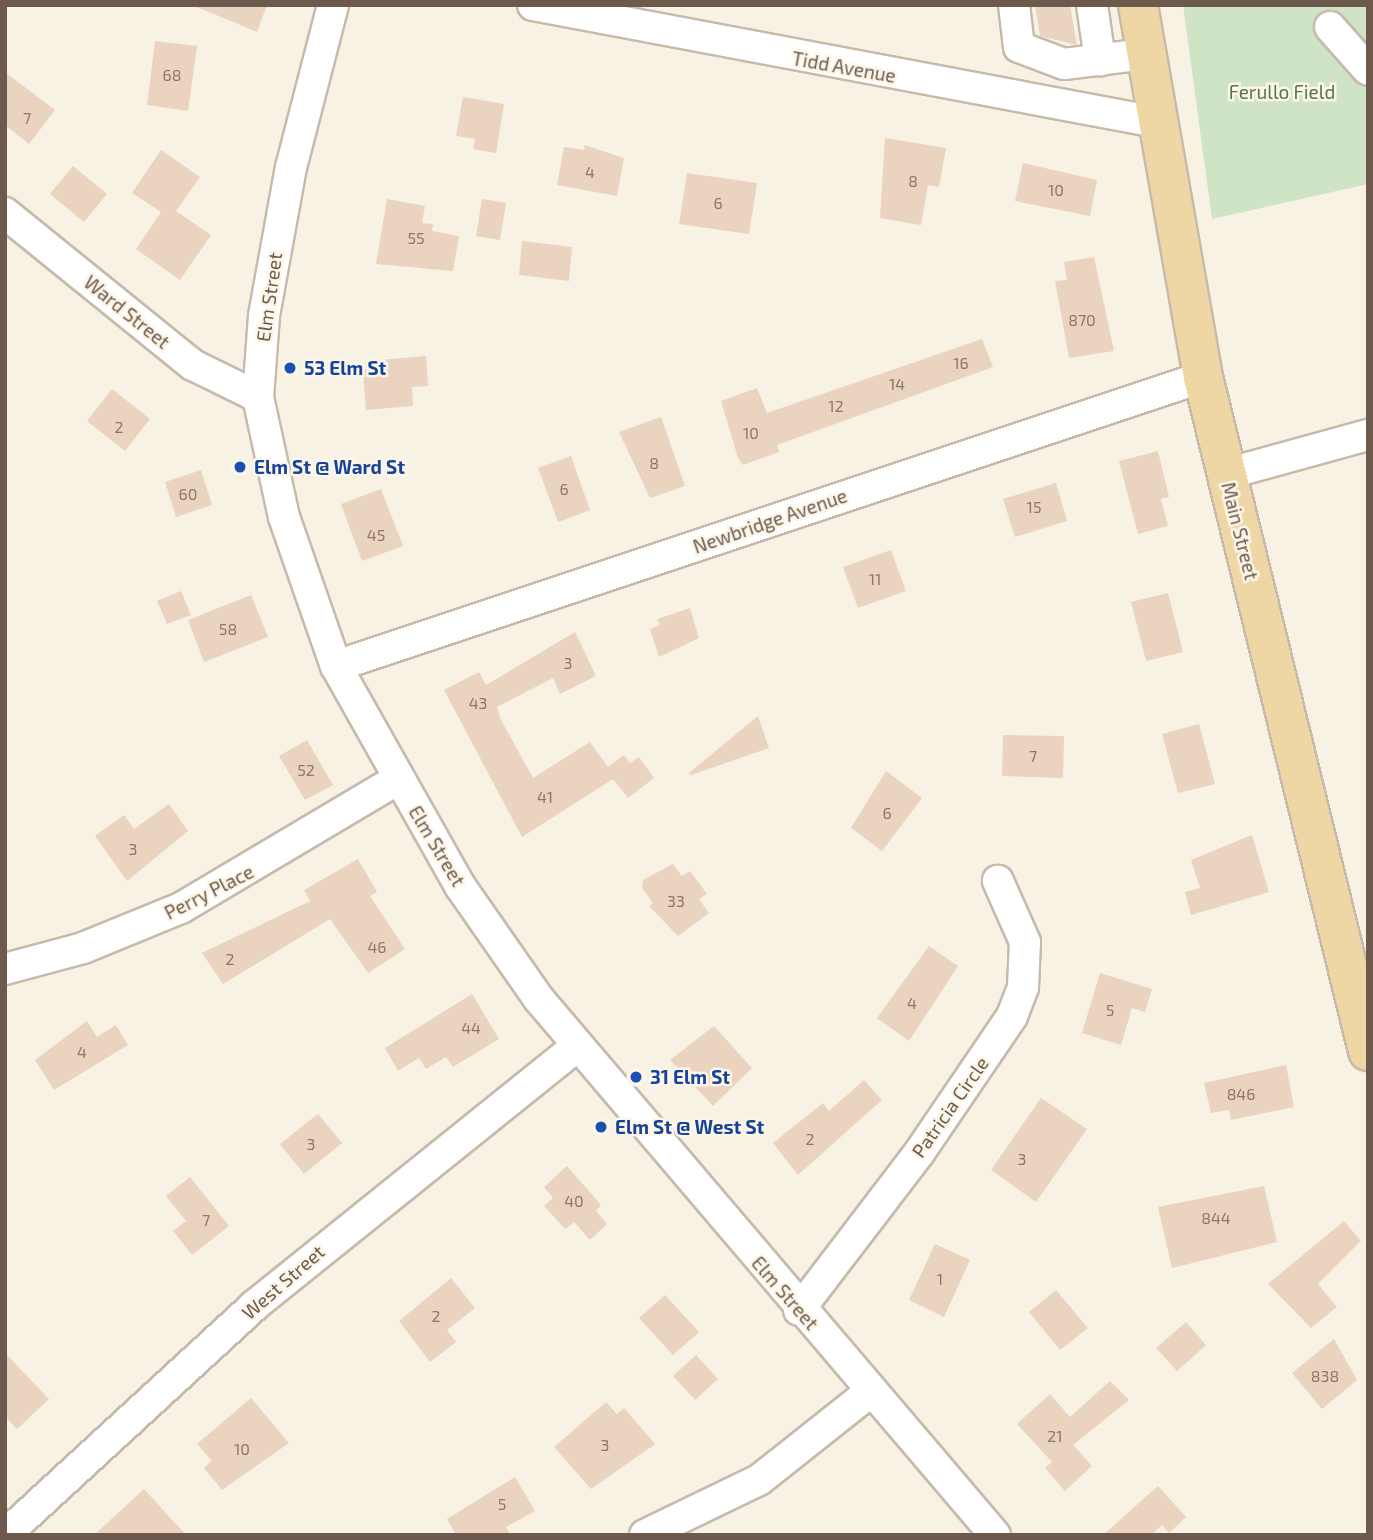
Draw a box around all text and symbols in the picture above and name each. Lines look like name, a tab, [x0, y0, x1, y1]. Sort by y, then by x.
street label: Tidd Avenue	[790, 47, 898, 87]
house number: 68	[163, 65, 181, 85]
park label: Ferullo Field	[1229, 81, 1335, 103]
house number: 7	[23, 108, 31, 128]
house number: 4	[585, 162, 595, 182]
house number: 8	[908, 171, 918, 191]
house number: 10	[1048, 180, 1064, 200]
house number: 6	[713, 193, 723, 213]
house number: 55	[407, 228, 425, 248]
street label: Elm Street	[251, 251, 287, 343]
street label: Ward Street	[80, 271, 174, 353]
house number: 870	[1068, 310, 1096, 330]
house number: 16	[953, 353, 969, 373]
place label: 53 Elm St	[304, 357, 386, 379]
marker: 53 Elm St	[282, 360, 298, 376]
house number: 14	[889, 374, 905, 394]
house number: 12	[828, 396, 844, 416]
house number: 2	[115, 417, 123, 437]
house number: 10	[743, 423, 759, 443]
house number: 8	[649, 453, 659, 473]
place label: Elm St @ Ward St	[254, 456, 405, 478]
marker: Elm St @ Ward St	[232, 459, 248, 475]
house number: 6	[559, 479, 569, 499]
street label: Main Street	[1217, 480, 1263, 582]
house number: 60	[179, 484, 197, 504]
street label: Newbridge Avenue	[690, 484, 850, 558]
house number: 15	[1027, 497, 1041, 517]
house number: 45	[367, 525, 385, 545]
house number: 11	[869, 569, 881, 589]
house number: 58	[219, 619, 237, 639]
house number: 3	[564, 653, 572, 673]
house number: 43	[469, 693, 487, 713]
house number: 7	[1029, 746, 1037, 766]
house number: 52	[297, 760, 315, 780]
house number: 41	[537, 787, 553, 807]
street label: Elm Street	[404, 802, 470, 890]
house number: 6	[882, 803, 892, 823]
house number: 3	[129, 839, 137, 859]
street label: Perry Place	[160, 860, 258, 924]
house number: 33	[667, 891, 685, 911]
house number: 46	[368, 937, 386, 957]
house number: 2	[226, 949, 234, 969]
house number: 4	[907, 993, 917, 1013]
house number: 5	[1106, 1000, 1114, 1020]
house number: 44	[461, 1018, 481, 1038]
house number: 4	[77, 1042, 87, 1062]
street label: Patricia Circle	[907, 1052, 993, 1162]
place label: 31 Elm St	[650, 1066, 730, 1088]
marker: 31 Elm St	[628, 1069, 644, 1085]
house number: 846	[1227, 1084, 1255, 1104]
place label: Elm St @ West St	[615, 1116, 764, 1138]
marker: Elm St @ West St	[593, 1119, 609, 1135]
house number: 2	[806, 1129, 814, 1149]
house number: 3	[307, 1134, 315, 1154]
house number: 3	[1018, 1149, 1026, 1169]
house number: 40	[564, 1191, 584, 1211]
house number: 844	[1201, 1208, 1231, 1228]
house number: 7	[202, 1210, 210, 1230]
street label: West Street	[237, 1240, 329, 1324]
street label: Elm Street	[747, 1252, 823, 1334]
house number: 1	[937, 1269, 943, 1289]
house number: 2	[432, 1306, 440, 1326]
house number: 838	[1311, 1366, 1339, 1386]
house number: 21	[1047, 1426, 1063, 1446]
house number: 3	[601, 1435, 609, 1455]
house number: 10	[234, 1439, 250, 1459]
house number: 5	[498, 1494, 506, 1514]

